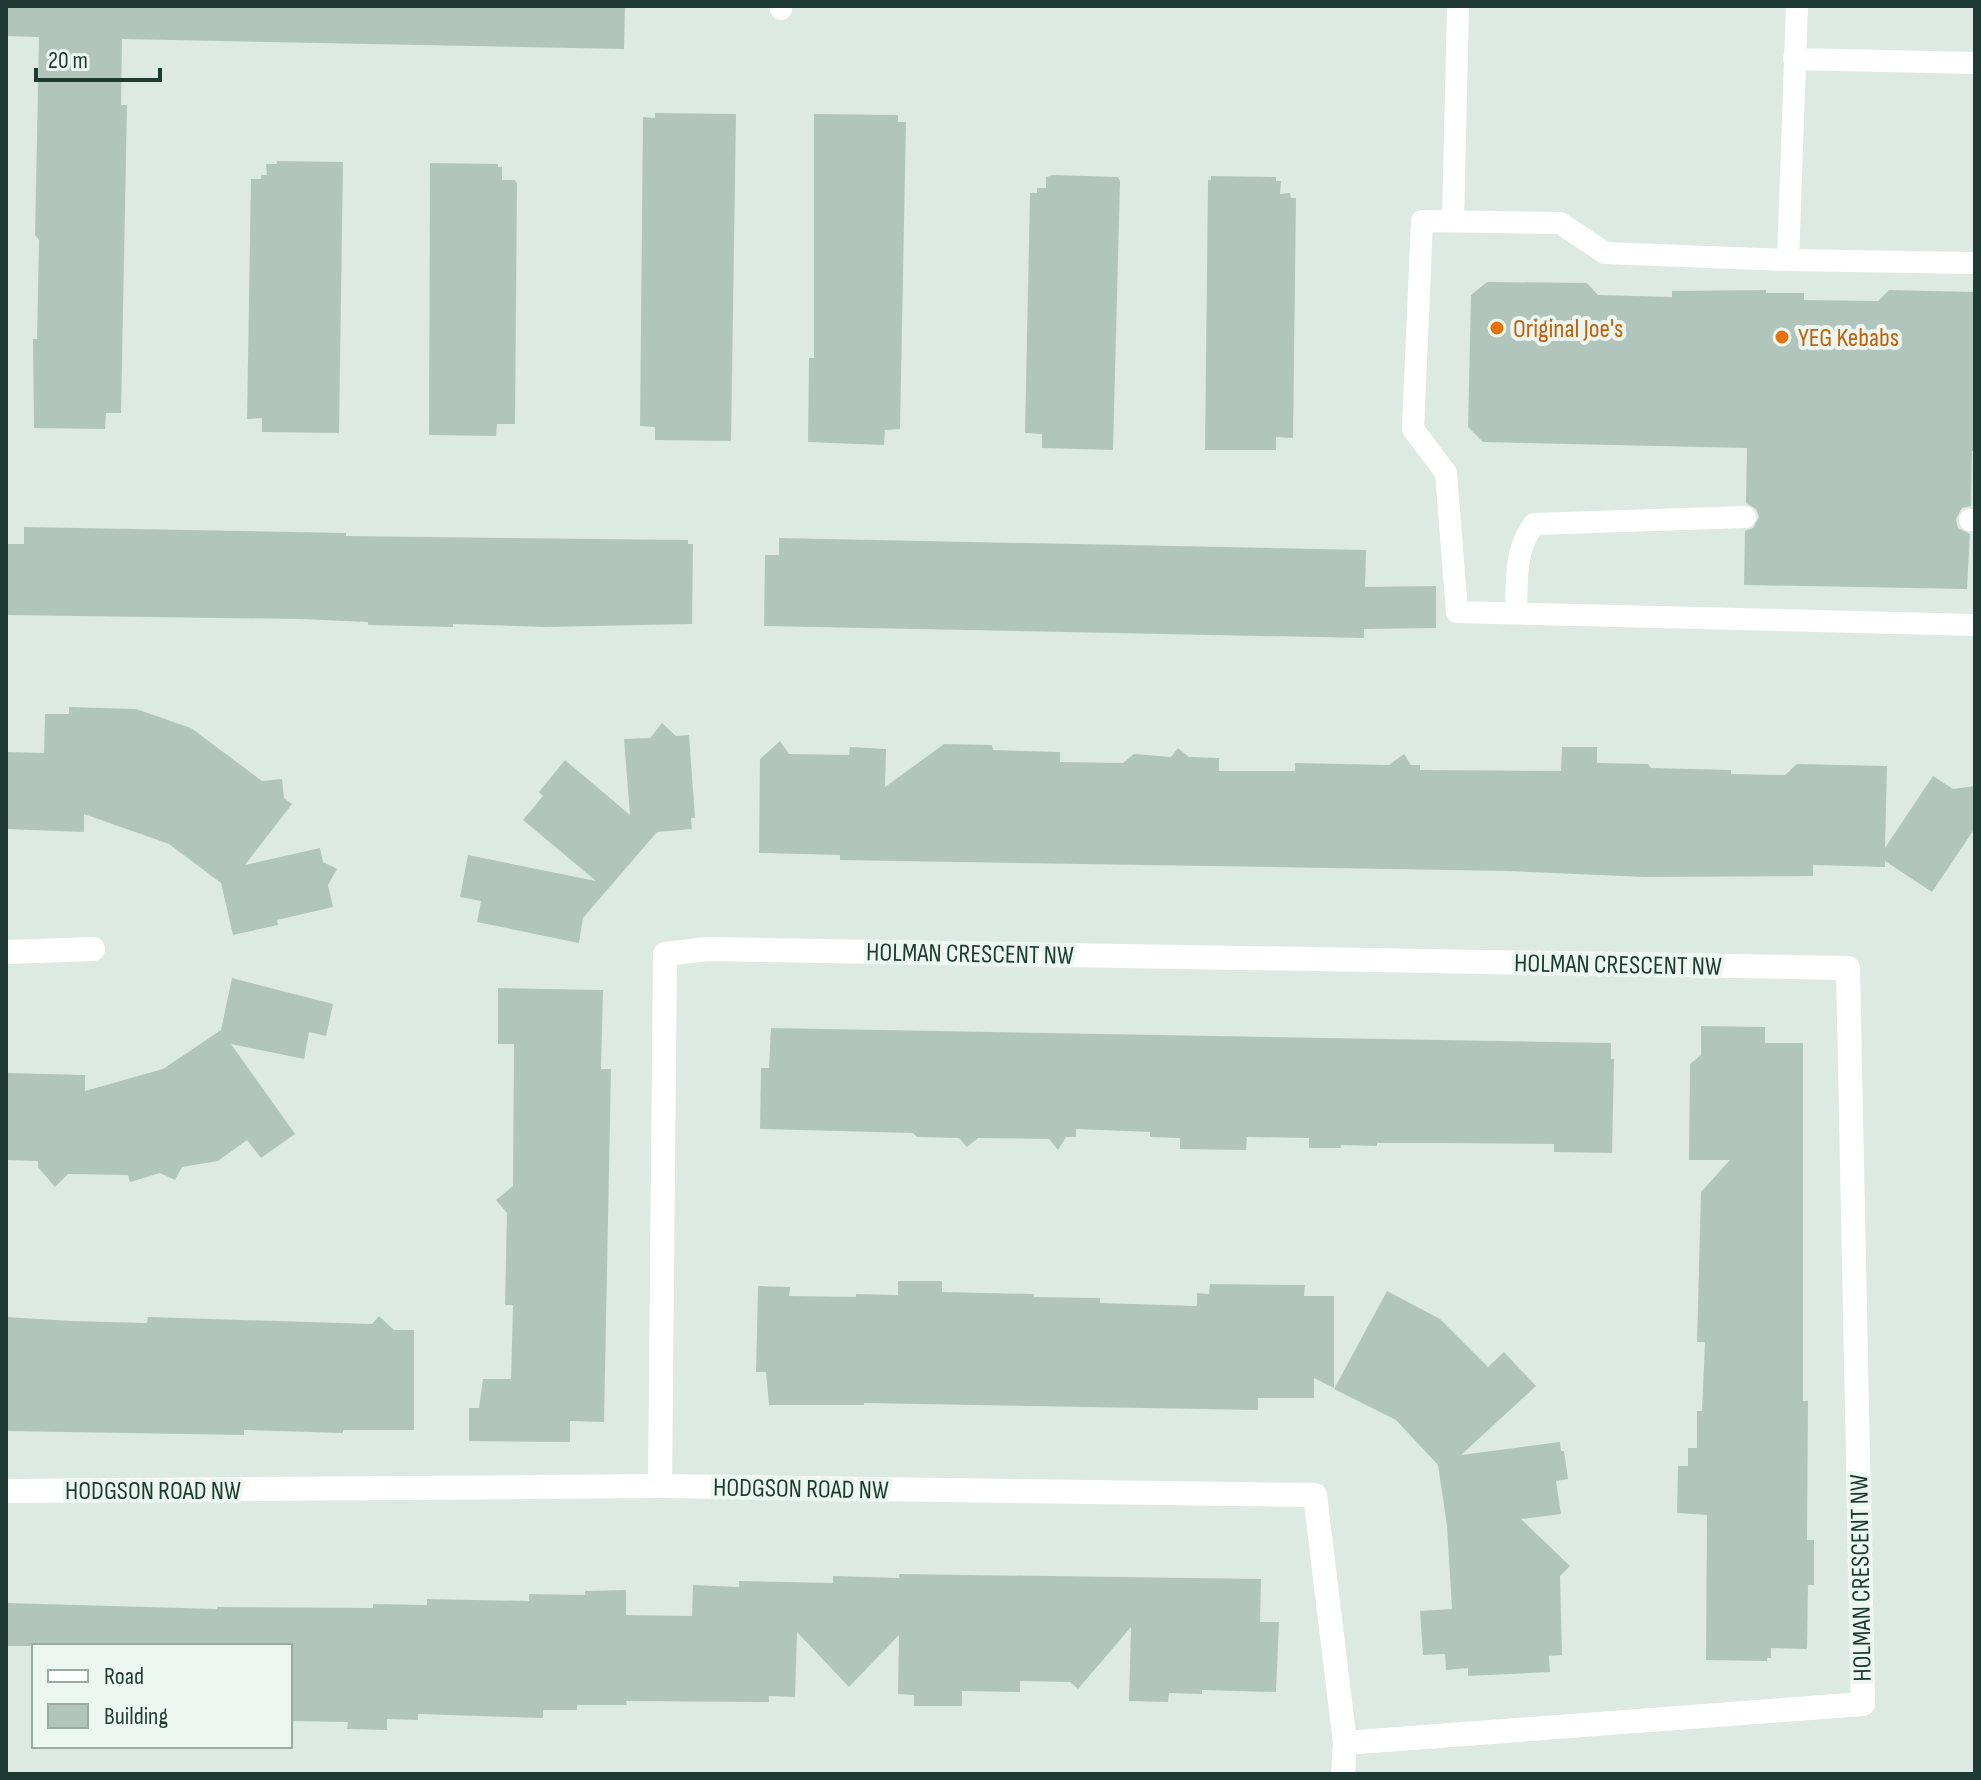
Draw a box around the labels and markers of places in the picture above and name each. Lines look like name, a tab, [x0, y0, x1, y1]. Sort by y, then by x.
place label: Original Joe's	[1513, 314, 1623, 345]
marker: Original Joe's	[1488, 319, 1506, 337]
place label: YEG Kebabs	[1798, 323, 1899, 354]
marker: YEG Kebabs	[1773, 328, 1791, 346]

